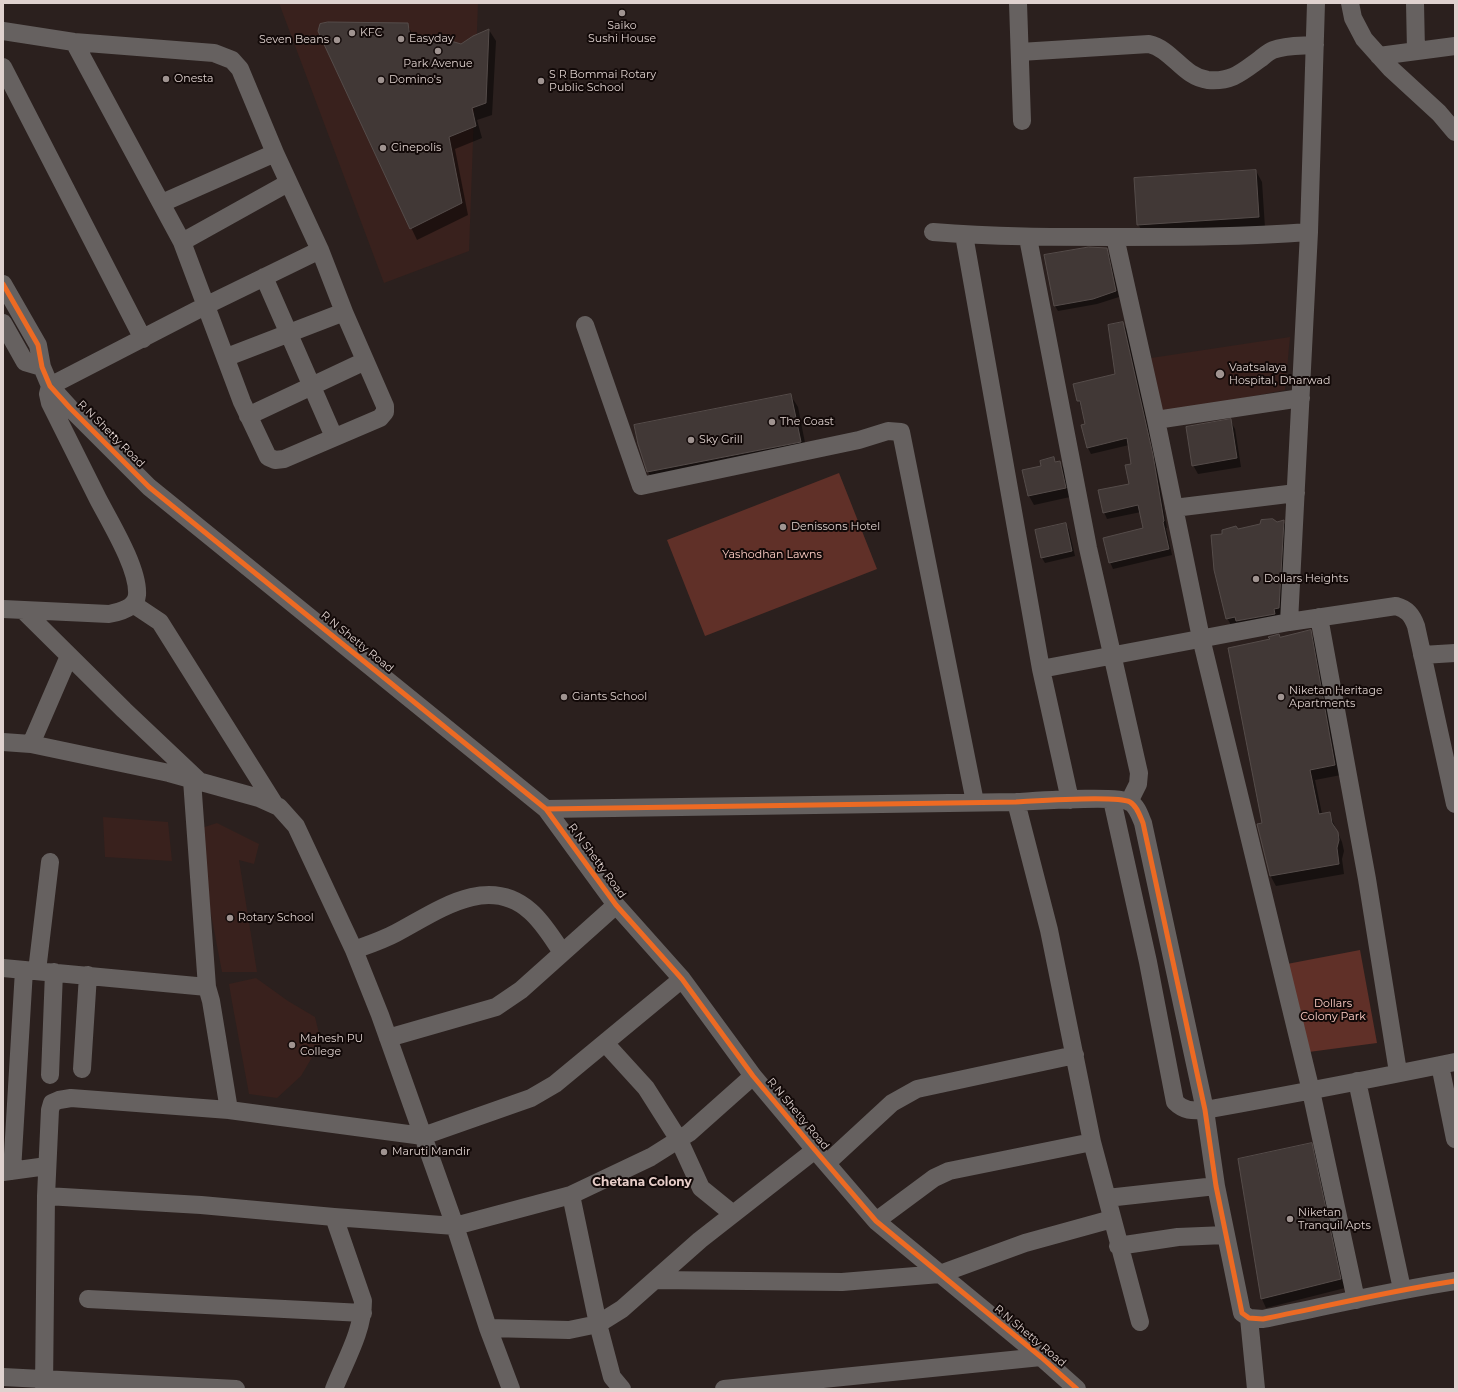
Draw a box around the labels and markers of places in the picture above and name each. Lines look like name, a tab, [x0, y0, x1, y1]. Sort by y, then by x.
marker: Saiko Sushi House	[617, 8, 627, 18]
place label: Saiko Sushi House	[588, 19, 656, 45]
place label: KFC	[360, 26, 382, 40]
marker: KFC	[347, 28, 357, 38]
place label: Easyday	[409, 32, 454, 46]
place label: Seven Beans	[259, 33, 329, 47]
marker: Easyday	[396, 34, 406, 44]
marker: Seven Beans	[332, 35, 342, 45]
marker: Park Avenue	[433, 46, 443, 56]
place label: Park Avenue	[403, 57, 473, 71]
place label: S R Bommai Rotary Public School	[549, 68, 656, 94]
place label: Onesta	[174, 72, 213, 86]
place label: Domino's	[389, 73, 441, 87]
marker: Onesta	[161, 74, 171, 84]
marker: Domino's	[376, 75, 386, 85]
marker: S R Bommai Rotary Public School	[536, 76, 546, 86]
place label: Cinepolis	[391, 141, 441, 155]
marker: Cinepolis	[378, 143, 388, 153]
place label: Vaatsalaya Hospital, Dharwad	[1229, 361, 1330, 387]
marker: Vaatsalaya Hospital, Dharwad	[1214, 368, 1226, 380]
place label: The Coast	[780, 415, 834, 429]
marker: The Coast	[767, 417, 777, 427]
place label: Sky Grill	[699, 433, 743, 447]
marker: Sky Grill	[686, 435, 696, 445]
place label: Denissons Hotel	[791, 520, 880, 534]
marker: Denissons Hotel	[778, 522, 788, 532]
place label: Dollars Heights	[1264, 572, 1348, 586]
marker: Dollars Heights	[1251, 574, 1261, 584]
place label: Niketan Heritage Apartments	[1289, 684, 1383, 710]
place label: Giants School	[572, 690, 647, 704]
marker: Giants School	[559, 692, 569, 702]
marker: Niketan Heritage Apartments	[1276, 692, 1286, 702]
place label: Rotary School	[238, 911, 314, 925]
marker: Rotary School	[225, 913, 235, 923]
place label: Mahesh PU College	[300, 1032, 363, 1058]
marker: Mahesh PU College	[287, 1040, 297, 1050]
place label: Maruti Mandir	[392, 1145, 470, 1159]
marker: Maruti Mandir	[379, 1147, 389, 1157]
place label: Niketan Tranquil Apts	[1298, 1206, 1371, 1232]
marker: Niketan Tranquil Apts	[1285, 1214, 1295, 1224]

